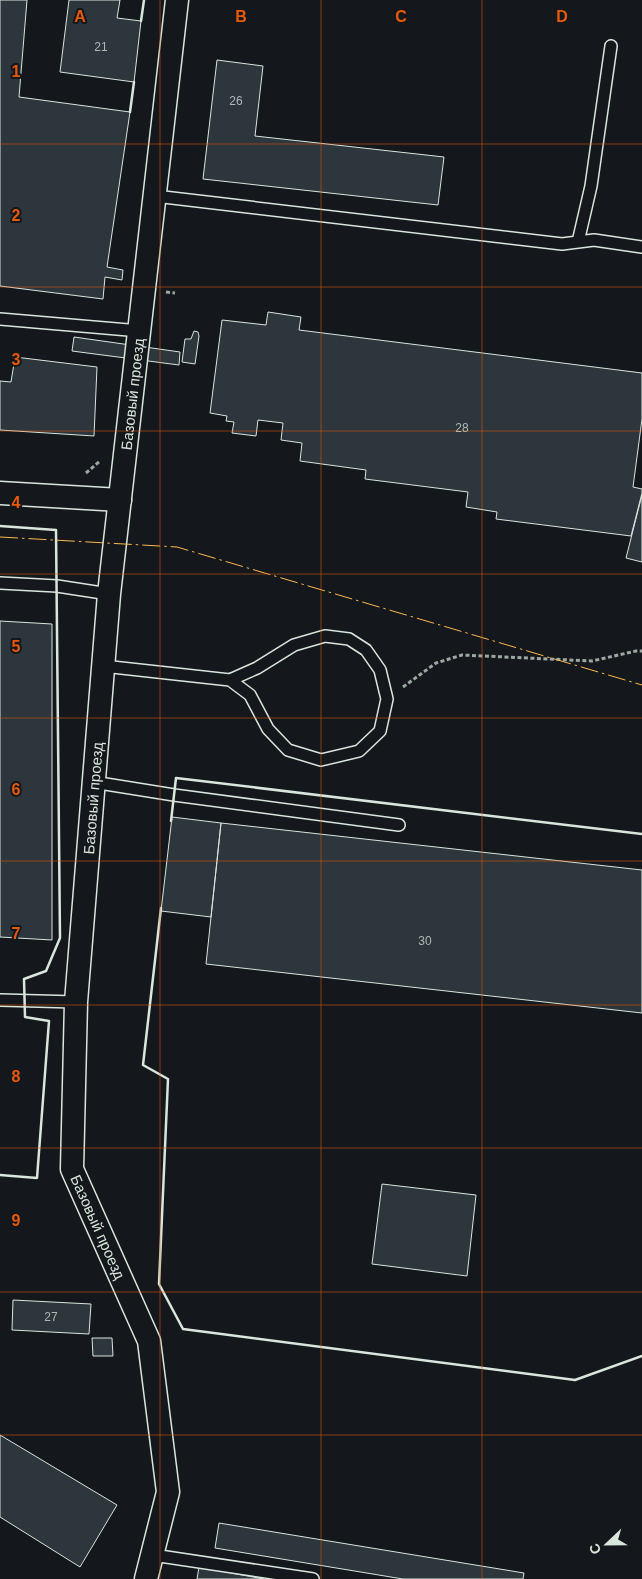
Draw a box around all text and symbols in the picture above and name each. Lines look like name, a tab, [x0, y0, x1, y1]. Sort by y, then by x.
text: A	[74, 8, 86, 25]
text: B	[235, 8, 247, 25]
text: C	[395, 8, 407, 25]
text: D	[556, 8, 568, 25]
house number: 21	[94, 40, 108, 54]
text: 1	[12, 63, 21, 80]
house number: 26	[229, 94, 243, 108]
text: 2	[12, 207, 21, 224]
street label: Базовый проезд	[117, 337, 147, 451]
text: 3	[12, 351, 21, 368]
house number: 28	[455, 421, 469, 435]
text: 4	[12, 494, 21, 511]
text: 5	[12, 638, 21, 655]
street label: Базовый проезд	[79, 741, 106, 855]
text: 6	[12, 781, 21, 798]
text: 7	[12, 925, 21, 942]
house number: 30	[418, 934, 432, 948]
text: 8	[12, 1068, 21, 1085]
street label: Базовый проезд	[67, 1172, 129, 1282]
text: 9	[12, 1212, 21, 1229]
house number: 27	[44, 1310, 58, 1324]
north arrow	[582, 1519, 632, 1569]
text: С	[586, 1541, 604, 1557]

